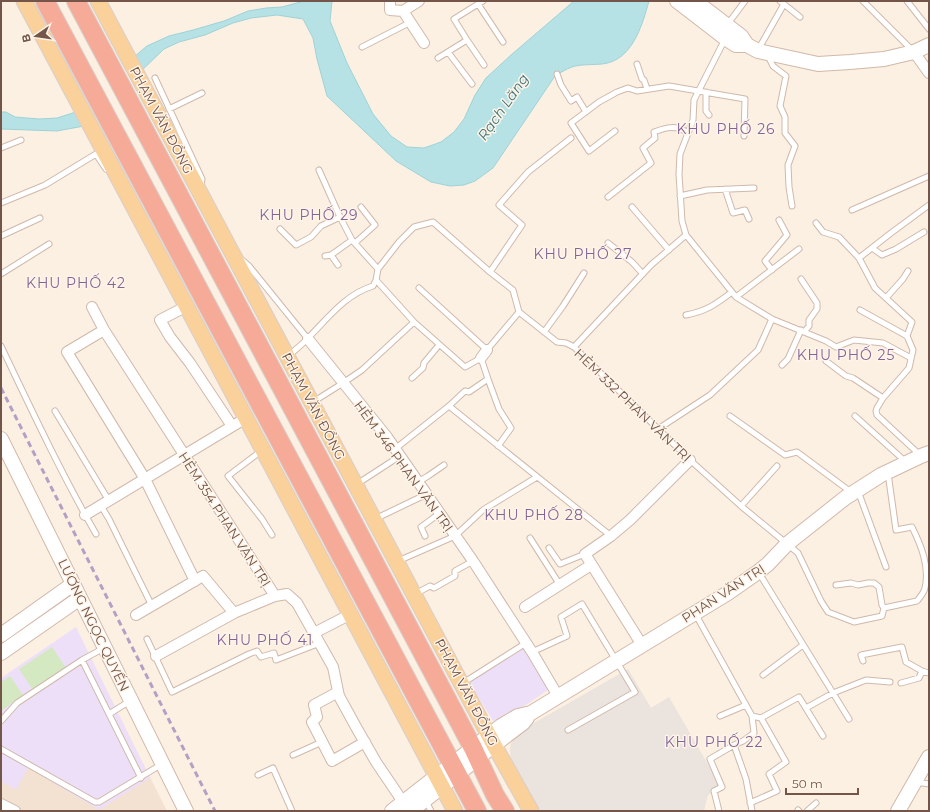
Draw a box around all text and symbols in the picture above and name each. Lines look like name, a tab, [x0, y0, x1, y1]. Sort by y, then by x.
north arrow	[16, 16, 56, 56]
text: B	[18, 33, 34, 44]
street label: PHẠM VĂN ĐỒNG	[127, 64, 197, 176]
water label: Rạch Lăng	[473, 70, 533, 144]
district label: KHU PHỐ 26	[676, 119, 776, 138]
district label: KHU PHỐ 29	[259, 205, 359, 224]
district label: KHU PHỐ 27	[534, 244, 632, 263]
district label: KHU PHỐ 42	[26, 273, 126, 292]
street label: HẺM 332 PHAN VĂN TRỊ	[571, 345, 695, 465]
district label: KHU PHỐ 25	[797, 345, 895, 364]
street label: PHẠM VĂN ĐỒNG	[279, 350, 349, 462]
street label: HẺM 346 PHAN VĂN TRỊ	[351, 397, 457, 535]
street label: HẺM 354 PHAN VĂN TRỊ	[175, 449, 275, 589]
district label: KHU PHỐ 28	[484, 505, 584, 524]
street label: LƯƠNG NGỌC QUYẾN	[55, 556, 133, 694]
street label: PHAN VĂN TRỊ	[678, 560, 768, 626]
district label: KHU PHỐ 41	[217, 630, 313, 649]
street label: PHẠM VĂN ĐỒNG	[432, 636, 502, 748]
district label: KHU PHỐ 22	[665, 732, 763, 751]
scale bar	[786, 770, 858, 796]
text: 50 m	[792, 776, 823, 791]

